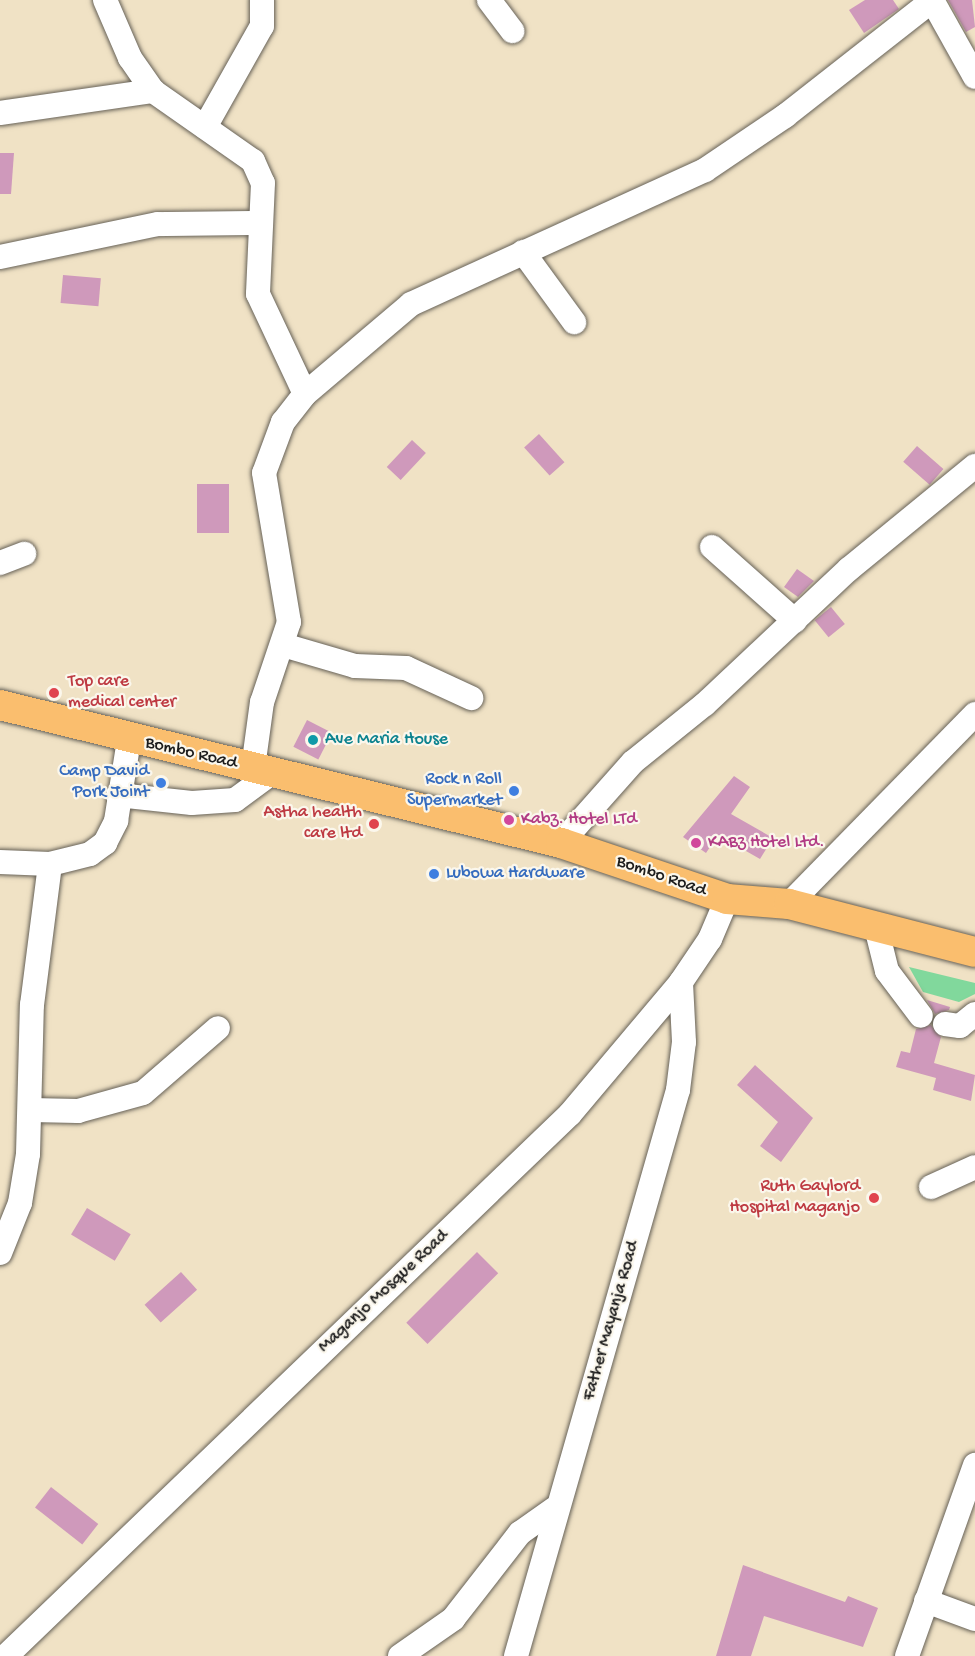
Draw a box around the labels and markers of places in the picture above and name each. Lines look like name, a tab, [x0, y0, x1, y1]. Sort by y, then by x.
place label: Top care medical center	[68, 672, 176, 714]
marker: Top care medical center	[45, 684, 63, 702]
place label: Ave Maria House	[325, 729, 448, 751]
marker: Ave Maria House	[306, 733, 320, 747]
place label: Camp David Pork Joint	[59, 762, 149, 804]
place label: Rock n Roll Supermarket	[407, 770, 502, 812]
marker: Camp David Pork Joint	[154, 776, 168, 790]
marker: Rock n Roll Supermarket	[507, 784, 521, 798]
place label: Astha health care ltd	[264, 803, 362, 846]
place label: Kabz. Hotel LTd	[521, 809, 637, 831]
marker: Kabz. Hotel LTd	[502, 813, 516, 827]
marker: Astha health care ltd	[367, 817, 381, 831]
place label: KABz Hotel Ltd.	[708, 832, 825, 854]
marker: KABz Hotel Ltd.	[689, 836, 703, 850]
place label: Lubowa Hardware	[446, 863, 585, 885]
marker: Lubowa Hardware	[427, 867, 441, 881]
place label: Ruth Gaylord Hospital Maganjo	[730, 1177, 860, 1220]
marker: Ruth Gaylord Hospital Maganjo	[865, 1189, 883, 1207]

